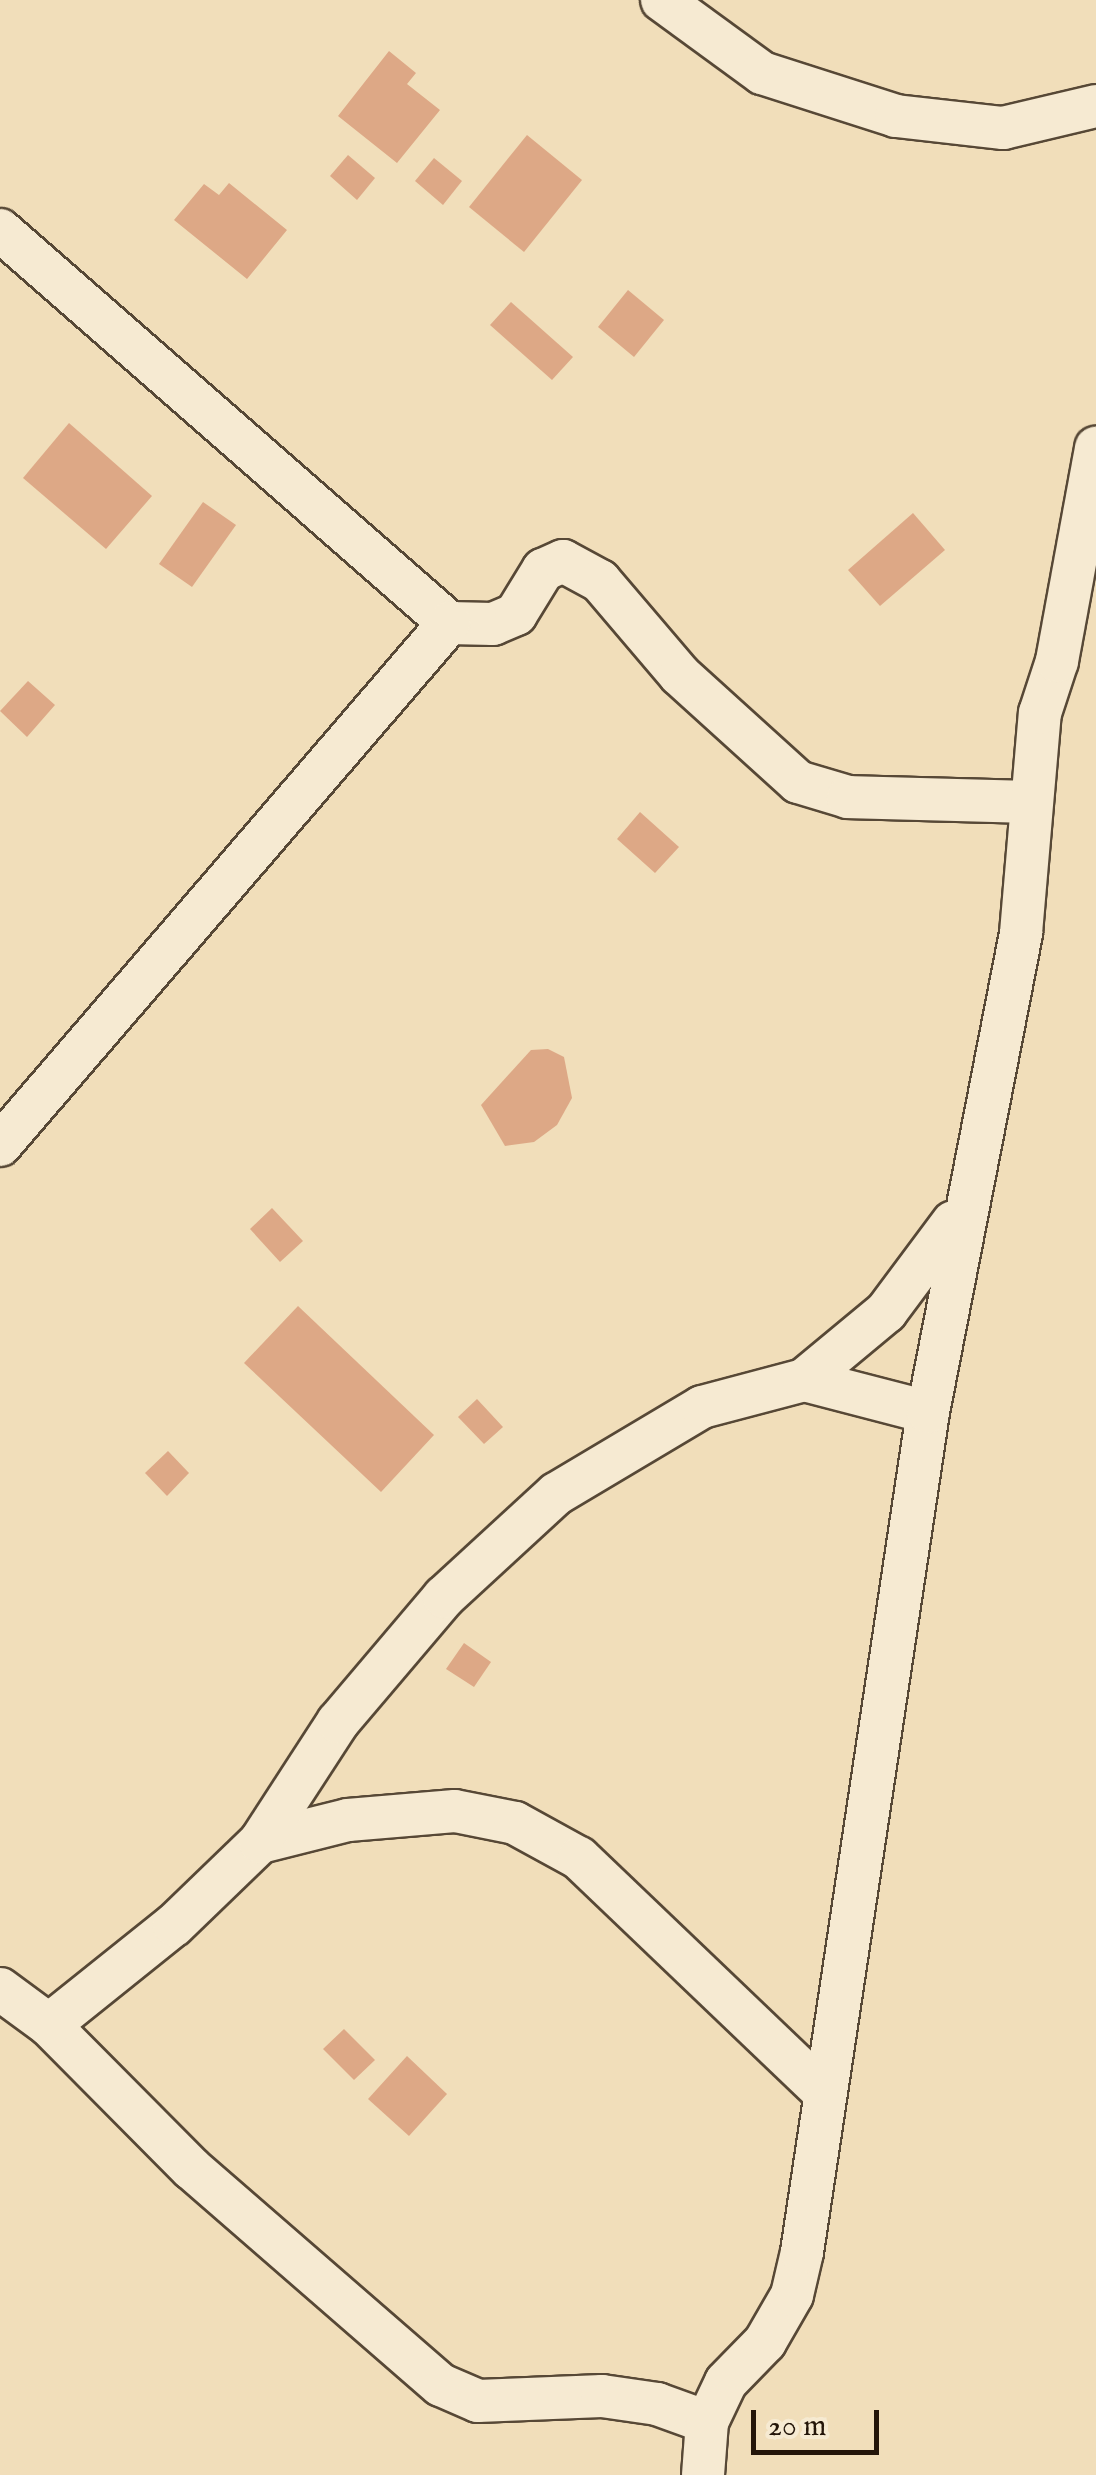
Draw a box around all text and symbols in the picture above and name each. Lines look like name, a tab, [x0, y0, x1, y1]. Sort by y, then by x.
scale bar	[756, 2390, 884, 2452]
text: 20 m	[768, 2408, 827, 2446]

